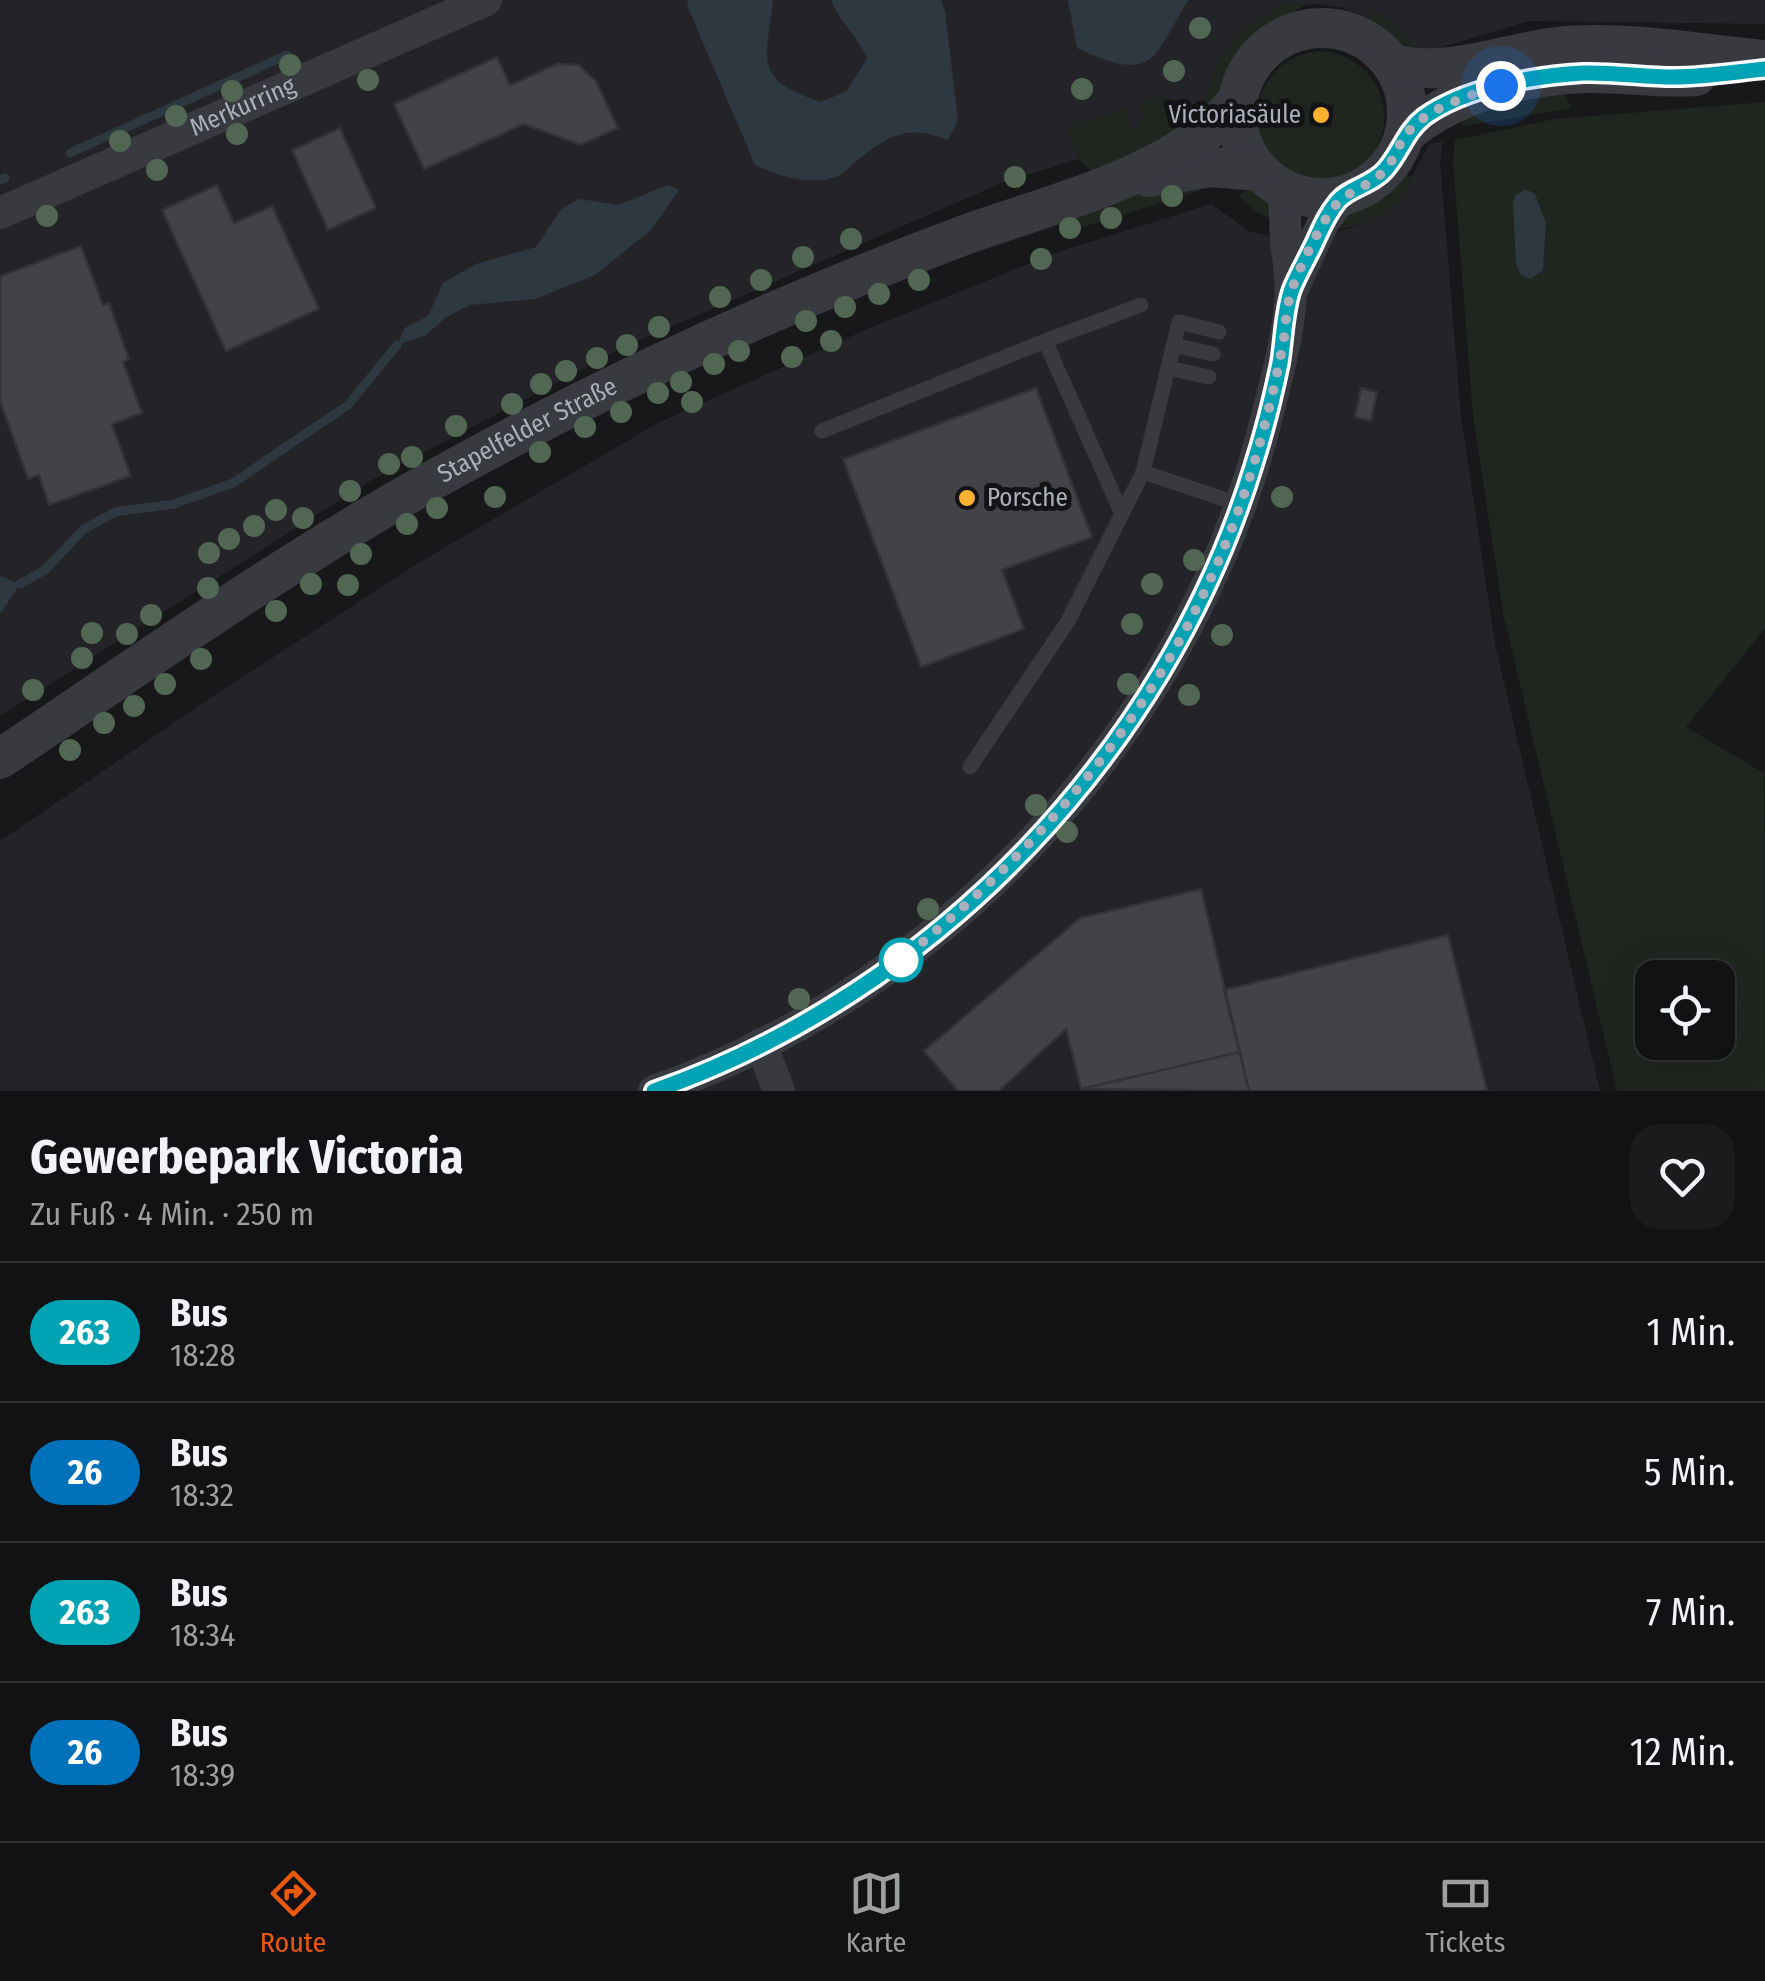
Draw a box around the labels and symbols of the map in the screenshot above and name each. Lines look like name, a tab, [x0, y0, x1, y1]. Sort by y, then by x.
your location	[1476, 61, 1526, 111]
street label: Merkurring	[185, 70, 300, 143]
place label: Victoriasäule	[1169, 100, 1301, 130]
marker: Victoriasäule	[1310, 104, 1332, 126]
street label: Stapelfelder Straße	[432, 371, 622, 489]
place label: Porsche	[987, 483, 1068, 513]
marker: Porsche	[956, 487, 978, 509]
unlabelled marker	[880, 939, 922, 981]

